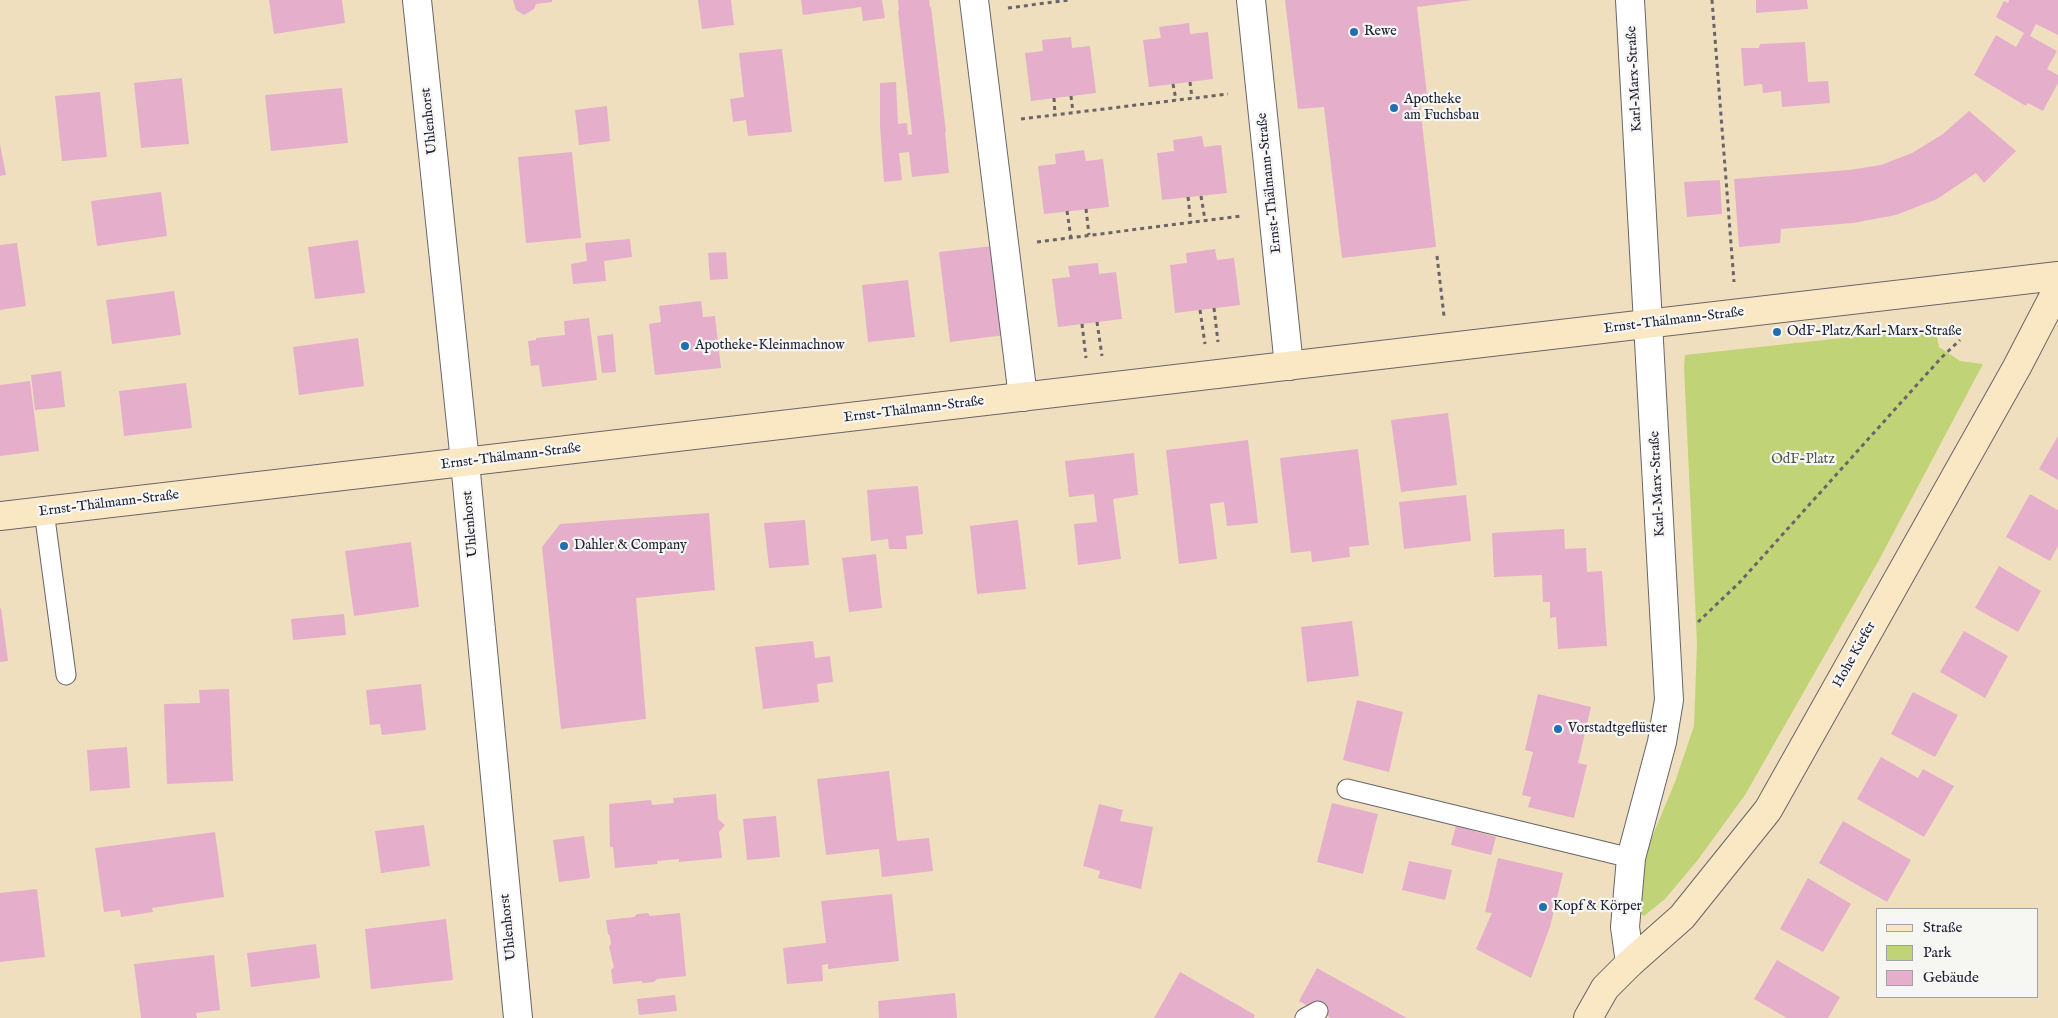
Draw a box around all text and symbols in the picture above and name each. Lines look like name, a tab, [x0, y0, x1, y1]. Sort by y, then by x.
place label: Rewe	[1364, 24, 1397, 40]
marker: Rewe	[1348, 26, 1360, 38]
street label: Karl-Marx-Straße	[1624, 26, 1646, 132]
street label: Uhlenhorst	[418, 87, 442, 155]
place label: Apotheke am Fuchsbau	[1404, 92, 1479, 124]
marker: Apotheke am Fuchsbau	[1388, 102, 1400, 114]
street label: Ernst-Thälmann-Straße	[1254, 112, 1286, 254]
street label: Ernst-Thälmann-Straße	[1603, 304, 1745, 338]
place label: OdF-Platz/Karl-Marx-Straße	[1787, 324, 1962, 340]
marker: OdF-Platz/Karl-Marx-Straße	[1771, 326, 1783, 338]
place label: Apotheke-Kleinmachnow	[695, 338, 844, 354]
marker: Apotheke-Kleinmachnow	[679, 340, 691, 352]
street label: Ernst-Thälmann-Straße	[843, 393, 985, 427]
street label: Karl-Marx-Straße	[1647, 431, 1669, 537]
street label: Ernst-Thälmann-Straße	[440, 440, 582, 474]
park label: OdF-Platz	[1771, 452, 1835, 468]
street label: Ernst-Thälmann-Straße	[38, 487, 180, 521]
street label: Uhlenhorst	[460, 490, 482, 558]
place label: Dahler & Company	[574, 538, 687, 554]
marker: Dahler & Company	[558, 540, 570, 552]
street label: Hohe Kiefer	[1830, 619, 1880, 691]
place label: Vorstadtgeflüster	[1568, 721, 1667, 737]
marker: Vorstadtgeflüster	[1552, 723, 1564, 735]
street label: Uhlenhorst	[497, 893, 521, 961]
place label: Kopf & Körper	[1553, 899, 1642, 915]
marker: Kopf & Körper	[1537, 901, 1549, 913]
legend	[1876, 908, 2038, 998]
text: Straße	[1923, 918, 1962, 937]
text: Park	[1923, 943, 1952, 962]
text: Gebäude	[1923, 968, 1979, 987]

